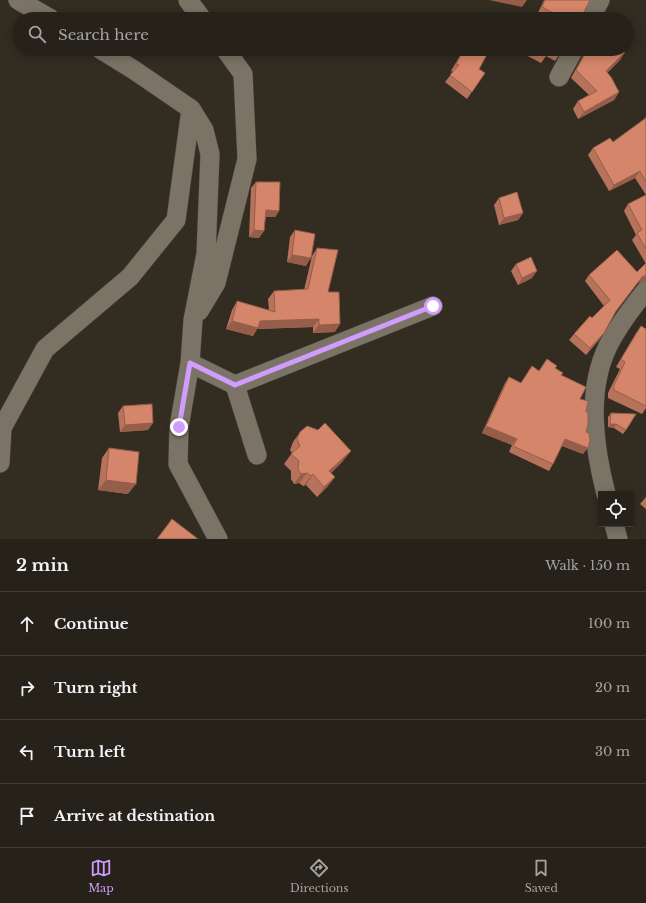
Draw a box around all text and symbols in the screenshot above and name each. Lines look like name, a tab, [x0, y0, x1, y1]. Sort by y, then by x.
search box	[12, 12, 634, 56]
icon: search	[26, 23, 48, 45]
text: Search here	[58, 25, 149, 44]
route start	[424, 297, 442, 315]
route end	[170, 418, 188, 436]
map controls	[598, 491, 634, 527]
button: locate	[598, 491, 634, 527]
text: 2 min	[16, 555, 69, 576]
text: Walk · 150 m	[545, 557, 630, 574]
icon: ahead	[16, 613, 38, 635]
text: Continue	[54, 614, 129, 633]
text: 100 m	[588, 615, 630, 632]
icon: right	[16, 677, 38, 699]
text: Turn right	[54, 678, 137, 697]
text: 20 m	[595, 679, 630, 696]
icon: left	[16, 741, 38, 763]
text: Turn left	[54, 742, 125, 761]
text: 30 m	[595, 743, 630, 760]
icon: arrive	[16, 805, 38, 827]
text: Arrive at destination	[54, 806, 215, 825]
tab: Map	[88, 857, 114, 895]
tab: Directions	[290, 857, 348, 895]
tab: Saved	[525, 857, 558, 895]

